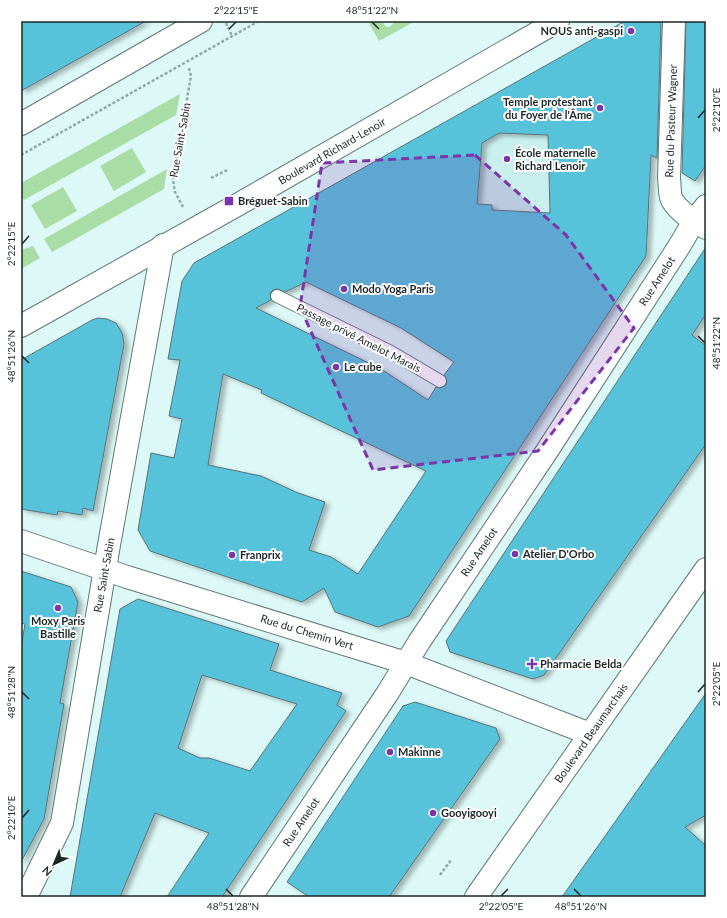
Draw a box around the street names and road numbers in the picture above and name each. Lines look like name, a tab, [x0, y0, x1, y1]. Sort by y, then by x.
street label: Rue du Pasteur Wagner	[662, 64, 679, 178]
street label: Rue Saint-Sabin	[167, 101, 192, 178]
street label: Boulevard Richard-Lenoir	[276, 114, 388, 187]
street label: Rue Amelot	[636, 254, 677, 308]
street label: Passage privé Amelot Marais	[295, 300, 424, 375]
street label: Rue Amelot	[458, 525, 500, 579]
street label: Rue Saint-Sabin	[91, 536, 116, 613]
street label: Rue du Chemin Vert	[259, 611, 355, 652]
street label: Boulevard Beaumarchais	[551, 680, 630, 785]
street label: Rue Amelot	[280, 795, 322, 849]

